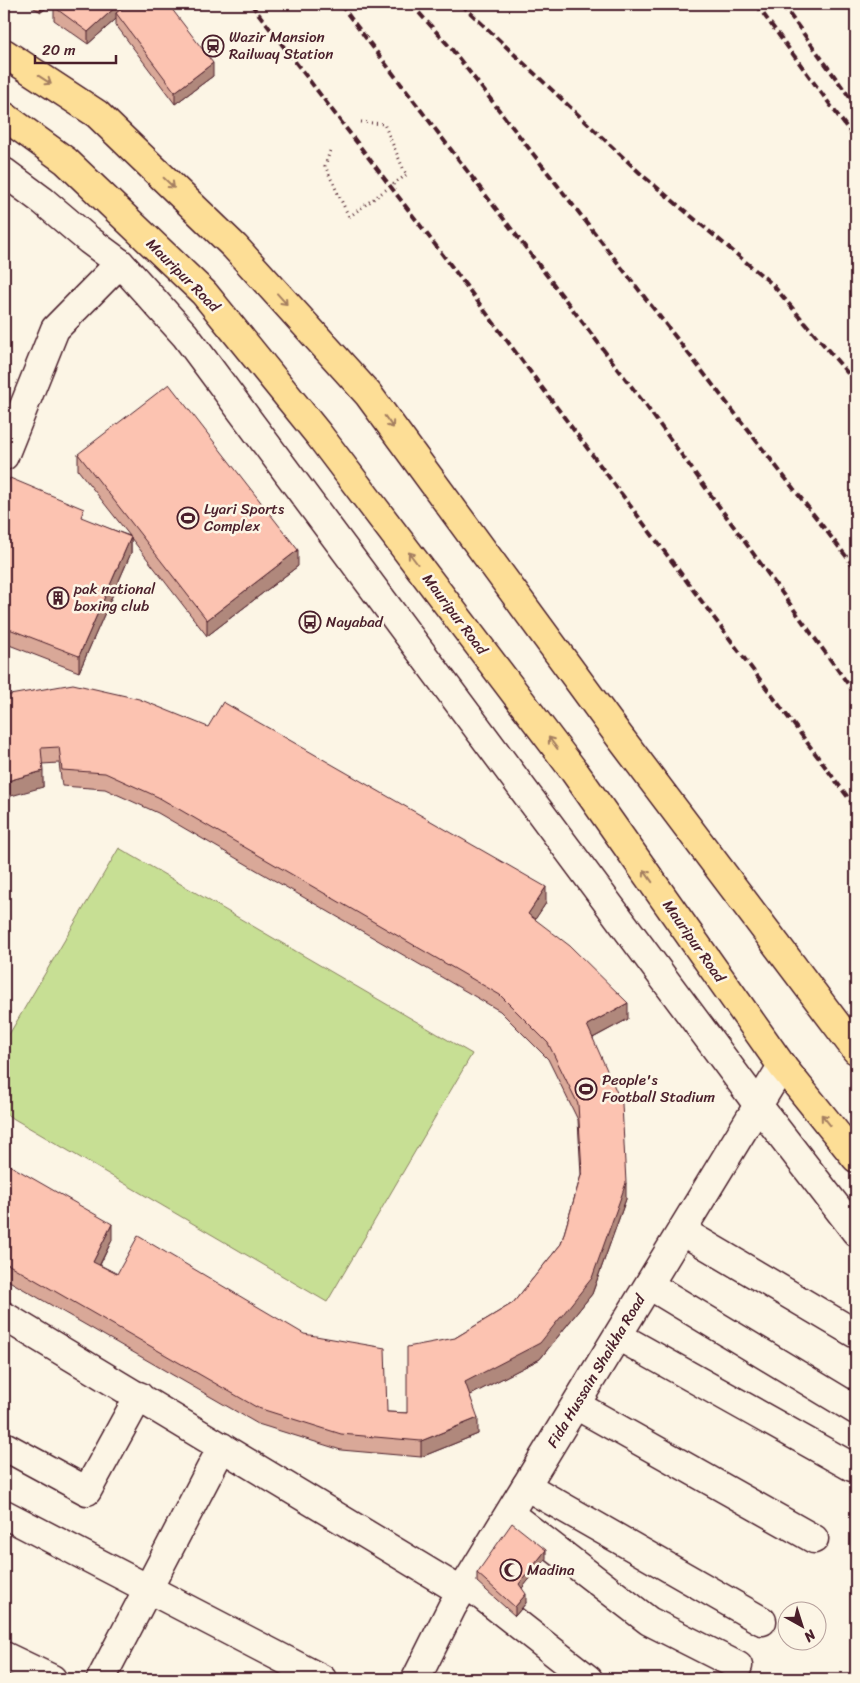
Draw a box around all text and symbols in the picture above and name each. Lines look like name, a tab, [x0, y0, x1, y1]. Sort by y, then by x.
place label: Wazir Mansion Railway Station	[229, 24, 333, 67]
scale bar	[35, 32, 116, 64]
station icon: Wazir Mansion Railway Station	[201, 34, 225, 58]
text: 20 m	[42, 37, 76, 63]
one-way arrow	[37, 75, 51, 85]
one-way arrow	[163, 177, 175, 189]
street label: Mauripur Road	[140, 232, 227, 319]
one-way arrow	[277, 293, 288, 306]
one-way arrow	[384, 415, 394, 429]
place label: Lyari Sports Complex	[204, 496, 285, 539]
sports icon: Lyari Sports Complex	[176, 506, 200, 530]
one-way arrow	[407, 552, 418, 565]
street label: Mauripur Road	[416, 568, 495, 661]
place label: pak national boxing club	[73, 576, 156, 619]
building icon: pak national boxing club	[46, 586, 70, 610]
place label: Nayabad	[326, 609, 384, 635]
bus stop icon: Nayabad	[298, 610, 322, 634]
one-way arrow	[548, 737, 559, 750]
one-way arrow	[643, 869, 653, 883]
street label: Mauripur Road	[656, 894, 733, 989]
place label: People's Football Stadium	[602, 1067, 716, 1110]
sports icon: People's Football Stadium	[574, 1077, 598, 1101]
one-way arrow	[820, 1114, 831, 1127]
street label: Fida Hussain Shaikha Road	[540, 1288, 653, 1453]
place label: Madina	[527, 1557, 575, 1583]
mosque icon: Madina	[499, 1558, 523, 1582]
north arrow	[778, 1600, 828, 1650]
text: N	[798, 1622, 822, 1649]

